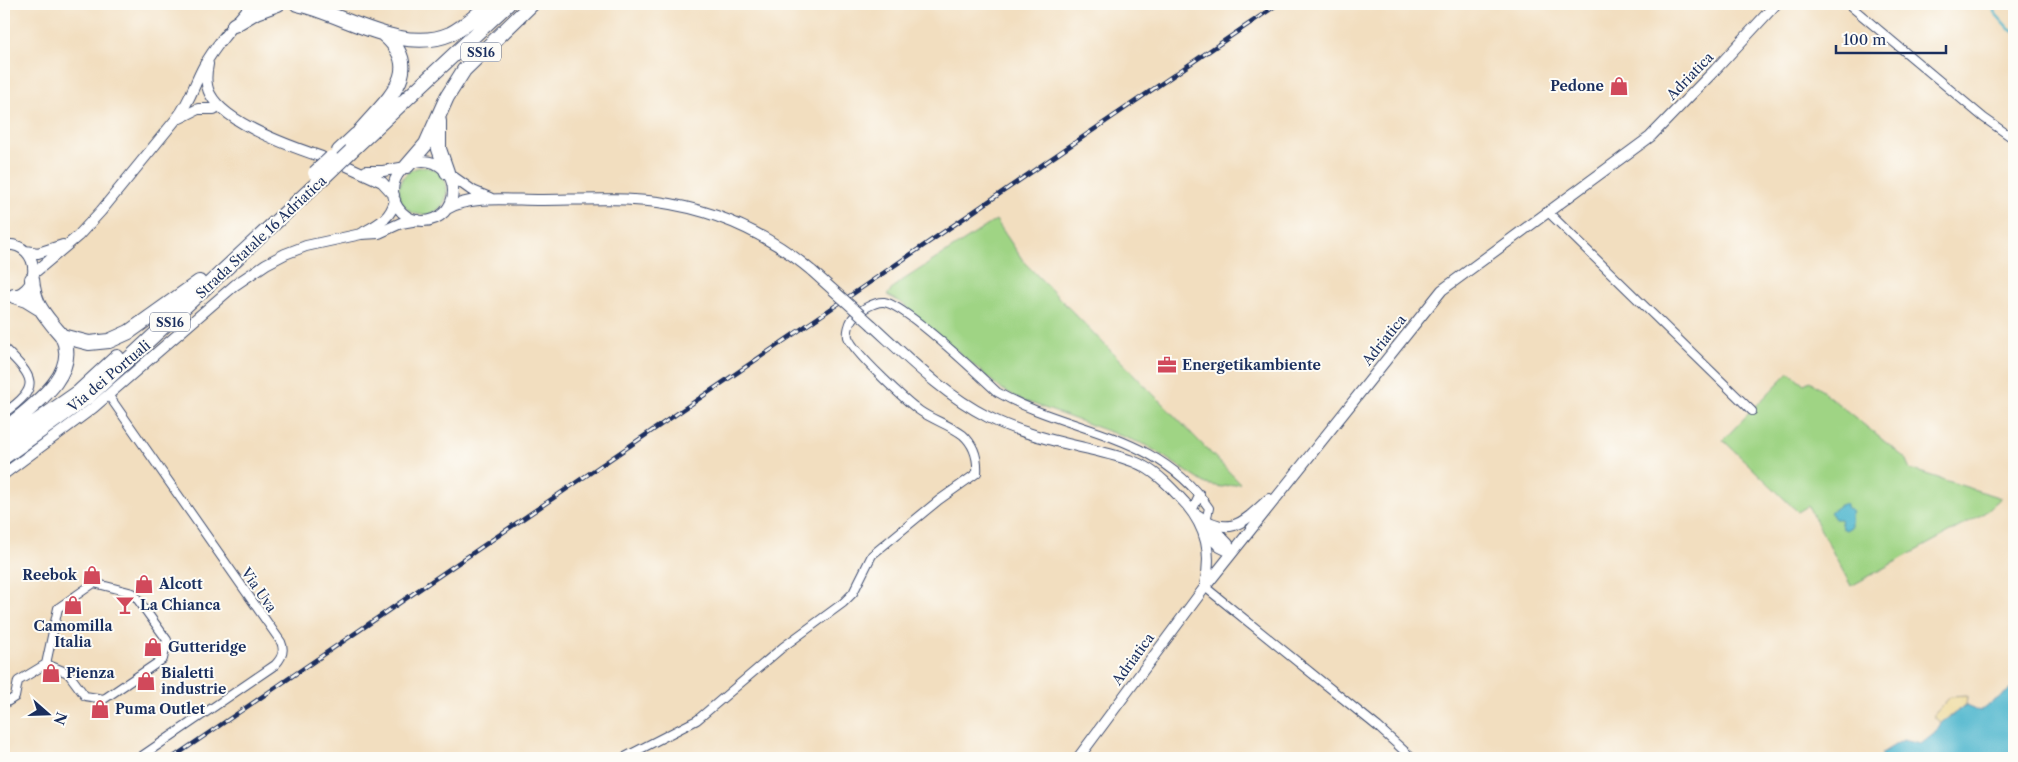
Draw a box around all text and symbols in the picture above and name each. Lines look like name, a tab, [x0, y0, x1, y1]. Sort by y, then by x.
scale bar	[1836, 22, 1946, 54]
text: 100 m	[1843, 30, 1886, 49]
road number: SS16	[461, 42, 501, 62]
street label: Adriatica	[1662, 48, 1718, 105]
shop icon: Pedone	[1608, 75, 1630, 97]
place label: Pedone	[1550, 77, 1604, 95]
street label: Strada Statale 16 Adriatica	[192, 171, 331, 302]
street label: Adriatica	[1357, 310, 1410, 370]
road number: SS16	[150, 313, 190, 332]
street label: Via dei Portuali	[63, 336, 154, 416]
office icon: Energetikambiente	[1156, 354, 1178, 376]
place label: Energetikambiente	[1182, 356, 1321, 374]
street label: Via Uva	[237, 563, 281, 616]
shop icon: Reebok	[81, 564, 103, 586]
place label: Reebok	[22, 566, 78, 584]
shop icon: Alcott	[133, 573, 155, 595]
place label: Alcott	[158, 575, 203, 593]
shop icon: Camomilla Italia	[62, 594, 84, 616]
bar icon: La Chianca	[114, 594, 136, 616]
place label: La Chianca	[140, 596, 221, 614]
place label: Camomilla Italia	[33, 617, 113, 651]
street label: Adriatica	[1107, 629, 1158, 689]
shop icon: Gutteridge	[142, 636, 164, 658]
place label: Gutteridge	[168, 638, 246, 656]
shop icon: Pienza	[40, 662, 62, 684]
place label: Pienza	[66, 664, 115, 682]
place label: Bialetti industrie	[161, 664, 226, 698]
shop icon: Bialetti industrie	[135, 670, 157, 692]
north arrow	[22, 690, 72, 740]
shop icon: Puma Outlet	[89, 698, 111, 720]
place label: Puma Outlet	[115, 700, 206, 718]
text: N	[50, 710, 71, 727]

